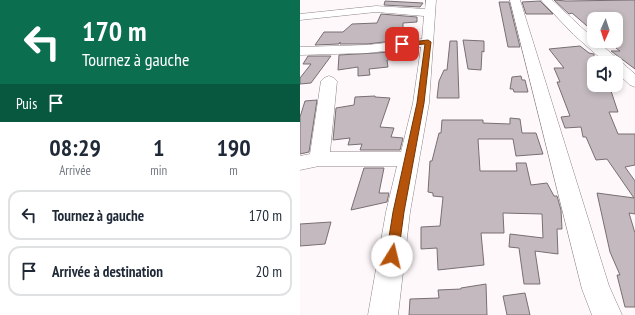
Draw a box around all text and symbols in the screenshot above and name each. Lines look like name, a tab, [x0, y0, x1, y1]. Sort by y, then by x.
text: 170 m	[82, 12, 146, 49]
north arrow	[587, 12, 623, 48]
map controls	[587, 12, 623, 92]
icon: left	[16, 16, 68, 68]
pin	[385, 27, 419, 61]
icon: arrive	[391, 33, 413, 55]
text: Tournez à gauche	[82, 48, 189, 71]
button: sound	[587, 56, 623, 92]
icon: arrive	[45, 92, 67, 114]
text: Puis	[16, 94, 37, 113]
text: 08:29	[49, 132, 101, 163]
text: 1	[153, 132, 164, 163]
text: 190	[216, 132, 251, 163]
text: Arrivée	[59, 162, 91, 179]
text: min	[150, 162, 167, 179]
text: m	[229, 162, 238, 179]
icon: left	[18, 204, 40, 226]
text: Tournez à gauche	[52, 206, 144, 225]
text: 170 m	[249, 206, 282, 225]
position arrow	[371, 235, 413, 277]
icon: arrive	[18, 260, 40, 282]
text: Arrivée à destination	[52, 262, 163, 281]
text: 20 m	[256, 262, 282, 281]

